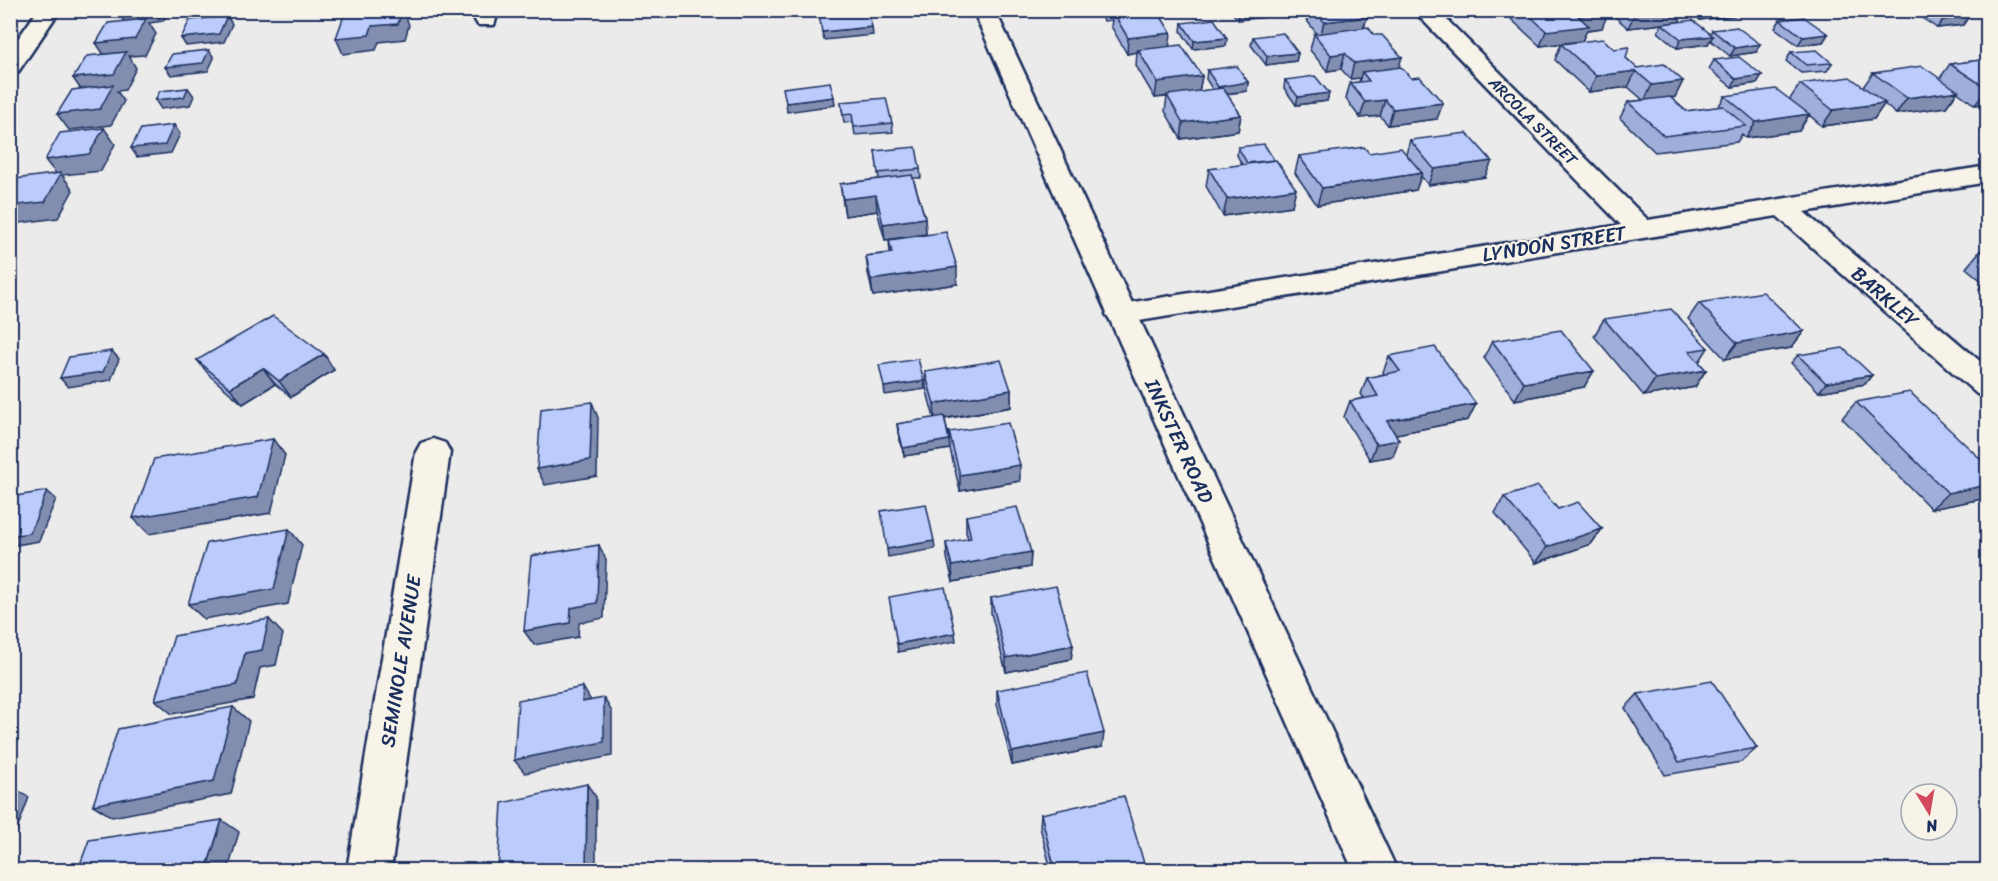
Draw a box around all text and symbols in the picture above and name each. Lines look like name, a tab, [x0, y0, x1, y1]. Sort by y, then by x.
street label: ARCOLA STREET	[1481, 69, 1585, 173]
street label: LYNDON STREET	[1480, 215, 1629, 273]
street label: BARKLEY	[1843, 257, 1928, 337]
street label: INKSTER ROAD	[1134, 372, 1223, 509]
street label: SEMINOLE AVENUE	[370, 571, 432, 750]
north arrow	[1899, 782, 1959, 842]
text: N	[1923, 811, 1941, 842]

